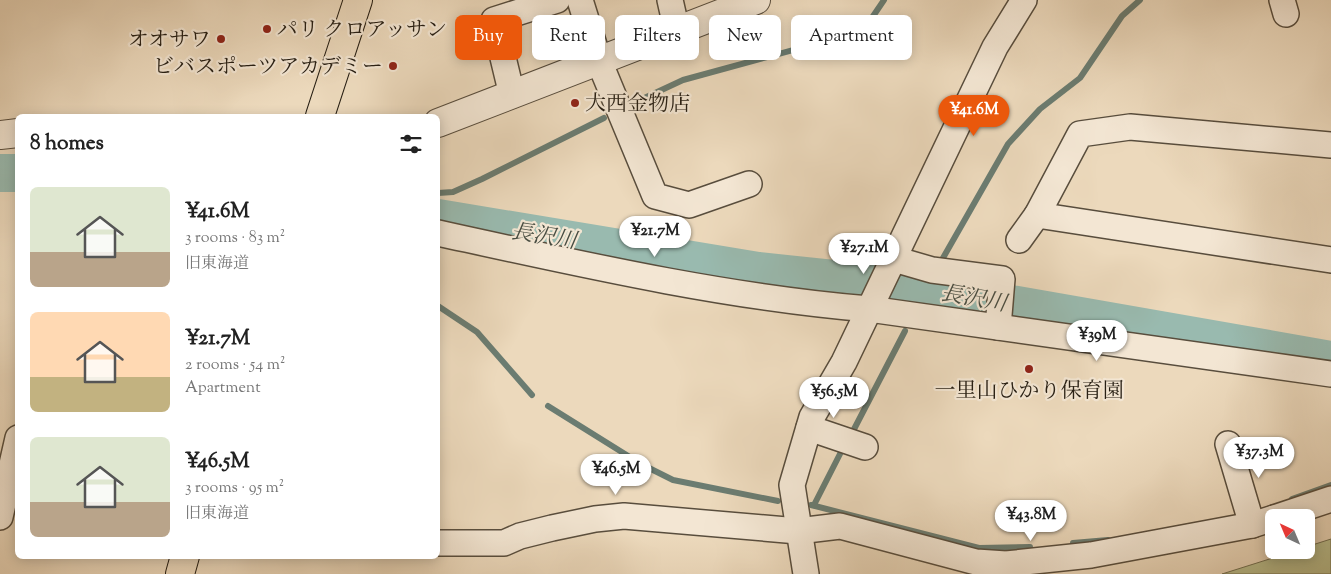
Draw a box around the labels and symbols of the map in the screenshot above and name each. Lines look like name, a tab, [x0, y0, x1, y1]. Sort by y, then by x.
place label: パリ クロアッサン	[277, 16, 447, 46]
marker: パリ クロアッサン	[261, 23, 273, 35]
place label: オオサワ	[128, 26, 211, 56]
marker: オオサワ	[215, 33, 227, 45]
place label: ビバスポーツアカデミー	[153, 53, 383, 83]
marker: ビバスポーツアカデミー	[387, 60, 399, 72]
place label: 大西金物店	[585, 90, 690, 120]
pin: ¥41.6M	[933, 94, 1015, 137]
marker: 大西金物店	[569, 97, 581, 109]
pin: ¥21.7M	[614, 216, 696, 258]
water label: 長沢川	[508, 217, 581, 259]
pin: ¥27.1M	[823, 232, 905, 275]
water label: 長沢川	[938, 278, 1011, 322]
pin: ¥39M	[1067, 320, 1127, 362]
marker: 一里山ひかり保育園	[1023, 363, 1035, 375]
pin: ¥56.5M	[793, 376, 875, 419]
place label: 一里山ひかり保育園	[935, 377, 1124, 407]
pin: ¥37.3M	[1218, 436, 1300, 479]
pin: ¥46.5M	[575, 454, 657, 496]
pin: ¥43.8M	[990, 500, 1072, 542]
north arrow	[1265, 509, 1315, 559]

